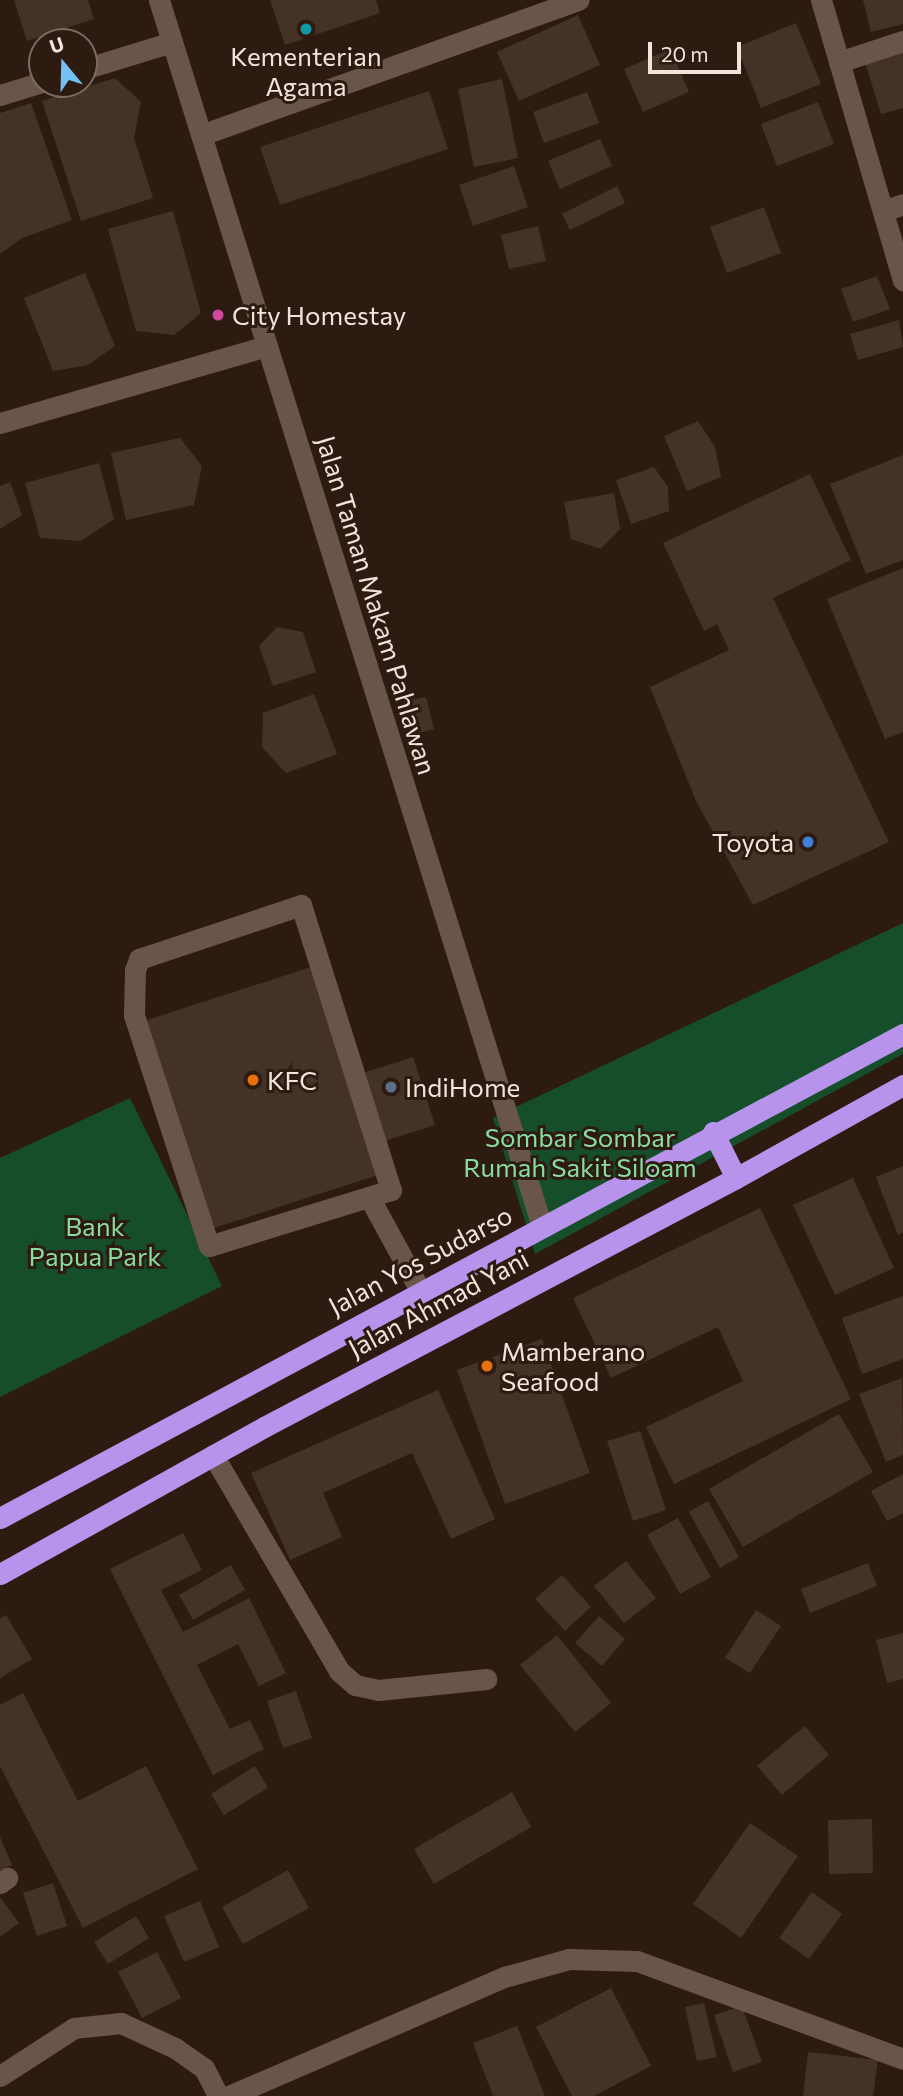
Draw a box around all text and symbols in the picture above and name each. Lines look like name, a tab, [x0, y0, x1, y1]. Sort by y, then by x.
marker: Kementerian Agama	[298, 21, 314, 37]
north arrow	[28, 28, 98, 98]
scale bar	[651, 28, 744, 72]
text: U	[46, 31, 67, 58]
place label: Kementerian Agama	[230, 40, 382, 102]
text: 20 m	[661, 41, 709, 66]
place label: City Homestay	[232, 299, 406, 331]
marker: City Homestay	[210, 307, 226, 323]
street label: Jalan Taman Makam Pahlawan	[311, 432, 443, 778]
place label: Toyota	[712, 826, 794, 858]
marker: Toyota	[800, 834, 816, 850]
place label: KFC	[267, 1064, 317, 1096]
place label: IndiHome	[405, 1071, 520, 1103]
marker: KFC	[245, 1072, 261, 1088]
marker: IndiHome	[383, 1079, 399, 1095]
park label: Sombar Sombar Rumah Sakit Siloam	[463, 1121, 697, 1182]
street label: Jalan Yos Sudarso	[323, 1198, 517, 1322]
park label: Bank Papua Park	[29, 1210, 161, 1272]
street label: Jalan Ahmad Yani	[342, 1242, 534, 1364]
place label: Mamberano Seafood	[501, 1335, 645, 1396]
marker: Mamberano Seafood	[479, 1358, 495, 1374]

